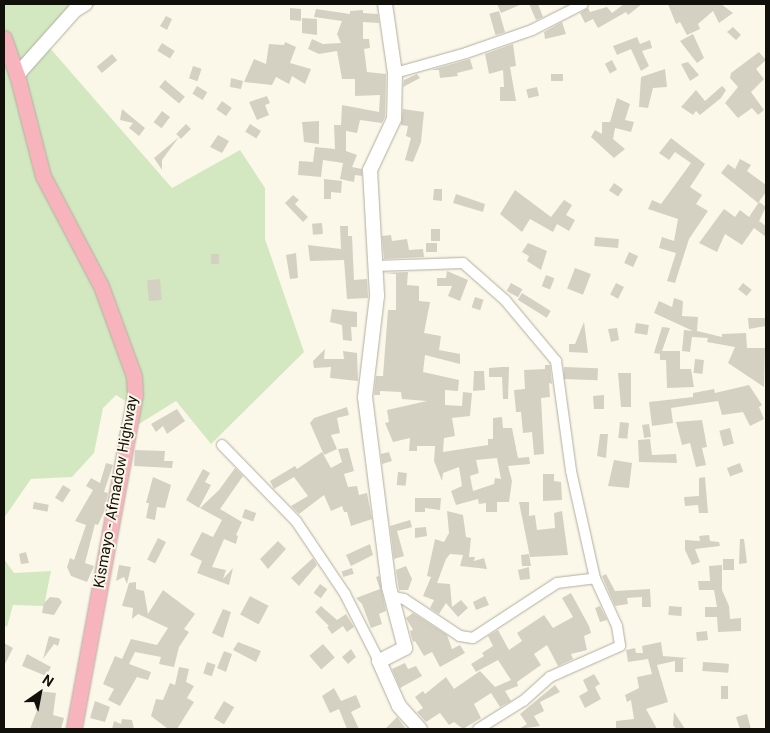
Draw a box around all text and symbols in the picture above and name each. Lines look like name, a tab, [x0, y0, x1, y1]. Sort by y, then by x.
street label: Kismayo - Afmadow Highway	[90, 394, 142, 590]
north arrow	[15, 668, 65, 718]
text: N	[40, 671, 57, 690]

